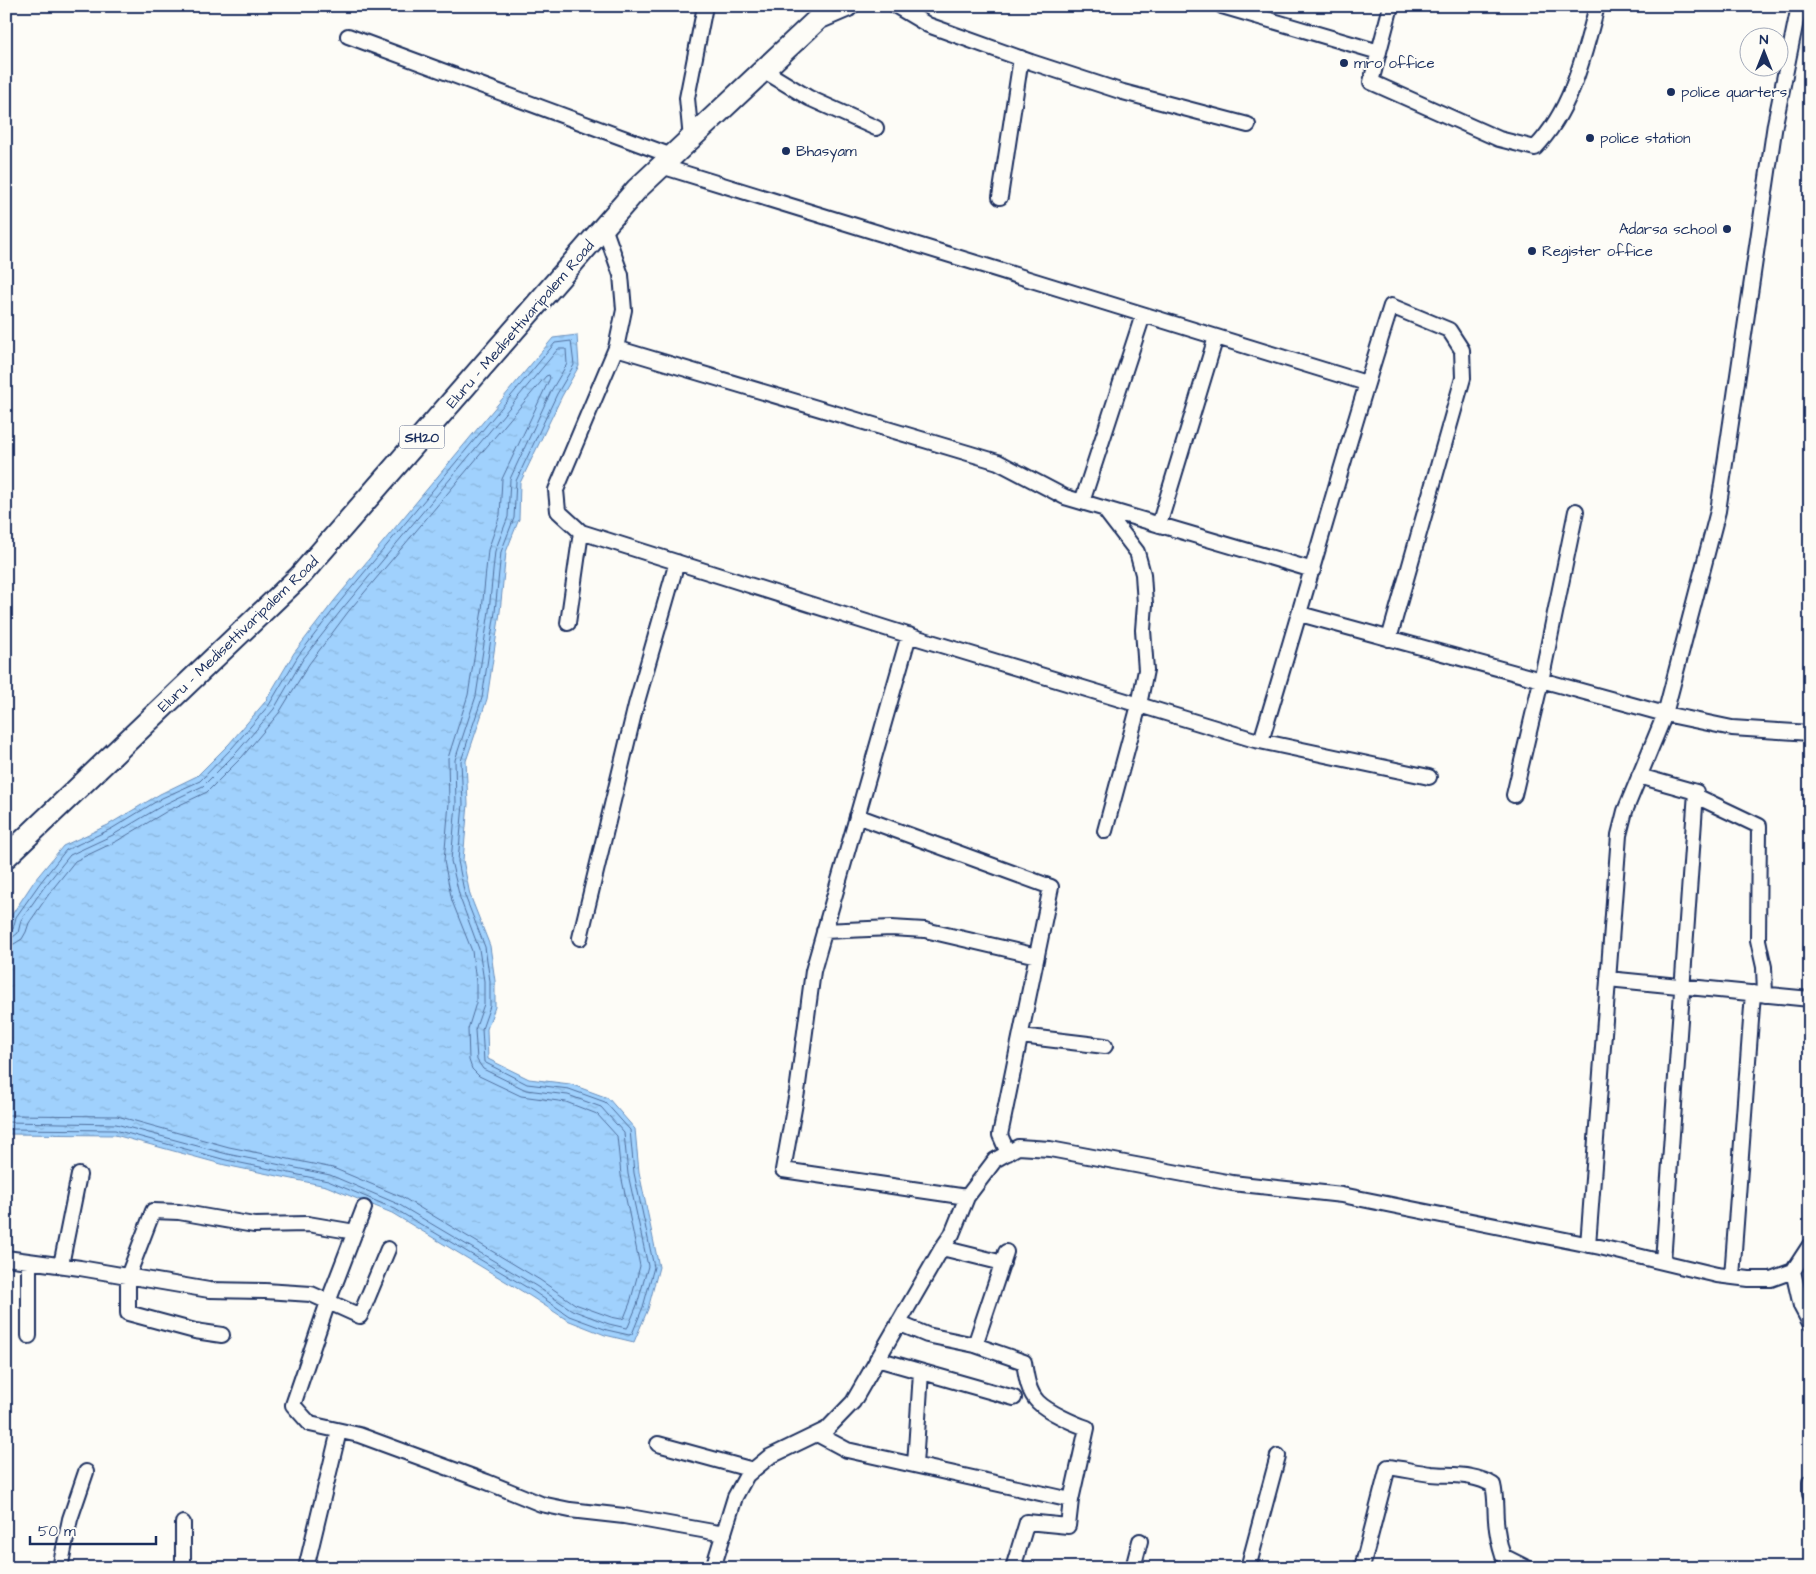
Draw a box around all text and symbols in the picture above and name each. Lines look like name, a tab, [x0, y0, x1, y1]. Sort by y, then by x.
north arrow	[1738, 28, 1788, 78]
text: N	[1760, 30, 1769, 50]
place label: mro office	[1354, 53, 1435, 74]
marker: mro office	[1338, 57, 1350, 69]
place label: police quarters	[1681, 82, 1788, 103]
marker: police quarters	[1665, 86, 1677, 98]
place label: police station	[1600, 128, 1691, 149]
marker: police station	[1584, 132, 1596, 144]
place label: Bhasyam	[796, 141, 857, 163]
marker: Bhasyam	[780, 145, 792, 157]
place label: Adarsa school	[1619, 219, 1717, 240]
marker: Adarsa school	[1721, 223, 1733, 235]
street label: Eluru - Medisettivaripalem Road	[441, 236, 600, 413]
place label: Register office	[1542, 241, 1653, 263]
marker: Register office	[1526, 245, 1538, 257]
road number: SH20	[400, 426, 444, 448]
street label: Eluru - Medisettivaripalem Road	[153, 551, 324, 717]
scale bar	[30, 1514, 156, 1546]
text: 50 m	[38, 1521, 76, 1542]

